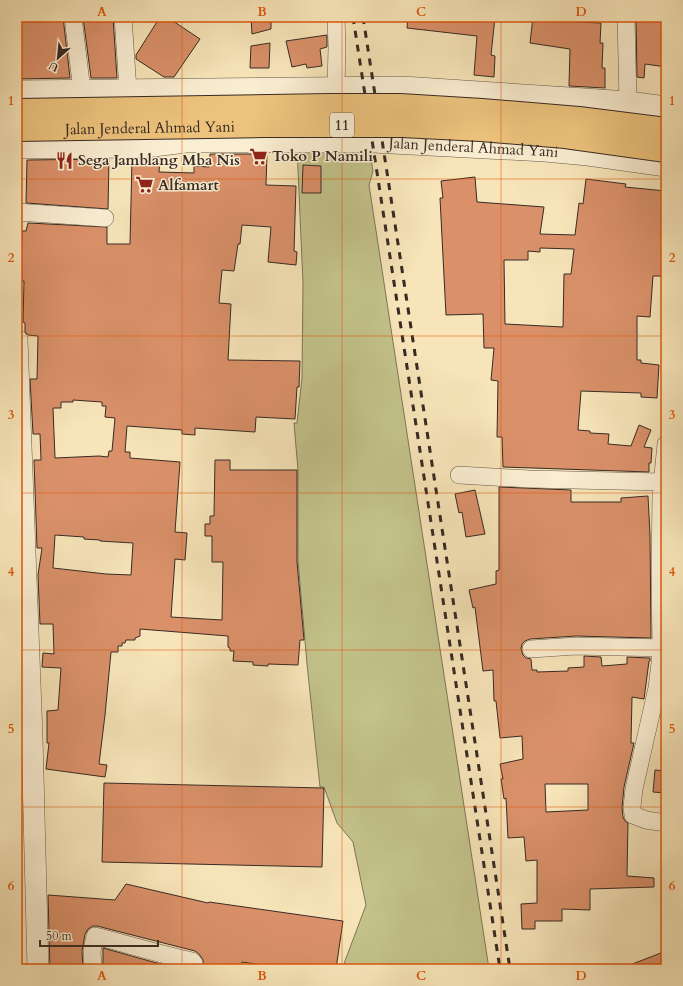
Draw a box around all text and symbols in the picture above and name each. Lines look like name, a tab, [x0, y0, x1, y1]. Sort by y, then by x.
text: A	[97, 3, 107, 21]
text: B	[257, 3, 267, 21]
text: C	[416, 3, 426, 21]
text: D	[575, 3, 587, 21]
north arrow	[38, 38, 78, 78]
text: U	[46, 58, 61, 75]
text: 1	[8, 92, 14, 110]
text: 1	[669, 92, 675, 110]
road number: 11	[330, 113, 354, 137]
street label: Jalan Jenderal Ahmad Yani	[63, 116, 235, 139]
street label: Jalan Jenderal Ahmad Yani	[386, 133, 559, 162]
supermarket icon: Toko P Namili	[249, 146, 269, 166]
place label: Toko P Namili	[272, 146, 373, 166]
restaurant icon: Sega Jamblang Mba Nis	[55, 150, 75, 170]
place label: Sega Jamblang Mba Nis	[78, 150, 240, 170]
supermarket icon: Alfamart	[135, 175, 155, 195]
place label: Alfamart	[158, 175, 220, 195]
text: 2	[8, 249, 15, 267]
text: 2	[669, 249, 676, 267]
text: 3	[8, 406, 15, 424]
text: 3	[669, 406, 676, 424]
text: 4	[8, 563, 15, 581]
text: 4	[669, 563, 676, 581]
text: 5	[8, 720, 14, 738]
text: 5	[669, 720, 675, 738]
text: 6	[8, 877, 15, 895]
text: 6	[669, 877, 676, 895]
scale bar	[40, 922, 158, 948]
text: 50 m	[46, 928, 73, 944]
text: A	[97, 967, 107, 985]
text: B	[257, 967, 267, 985]
text: C	[416, 967, 426, 985]
text: D	[575, 967, 587, 985]

